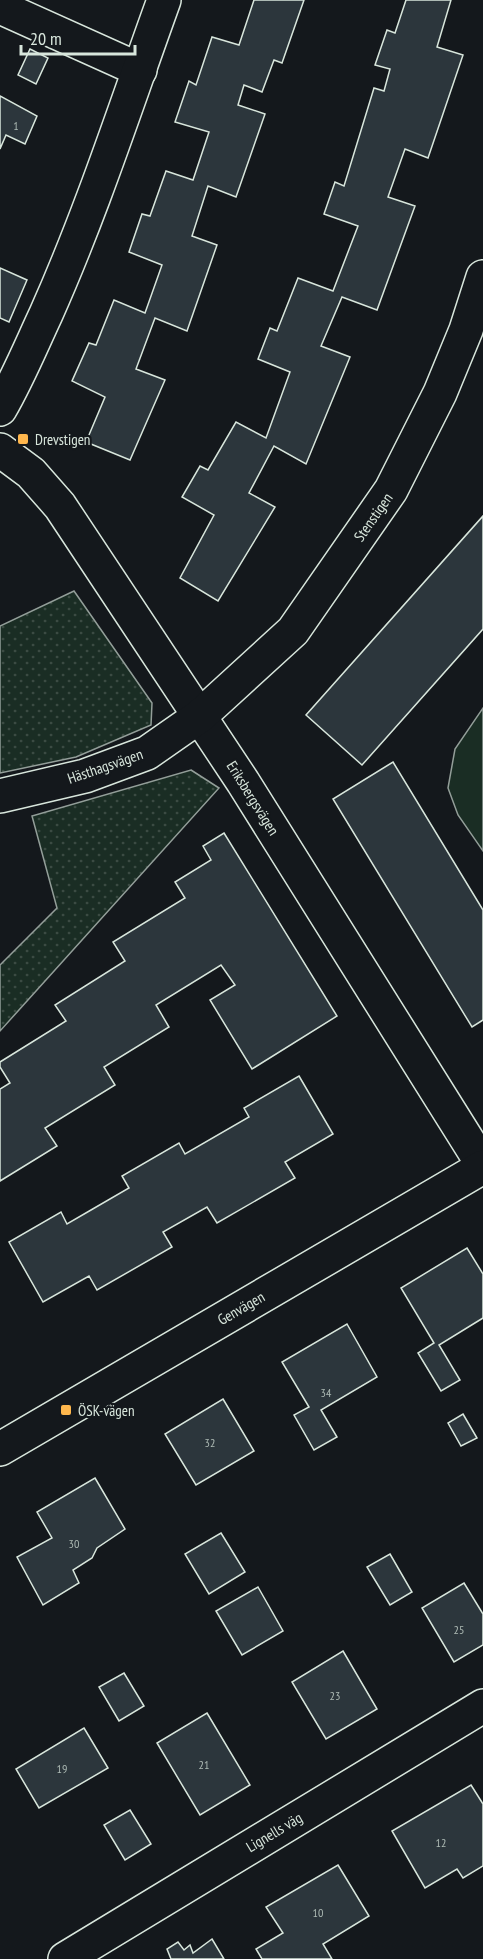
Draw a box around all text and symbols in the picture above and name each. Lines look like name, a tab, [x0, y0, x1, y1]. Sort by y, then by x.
scale bar	[21, 18, 135, 56]
text: 20 m	[30, 27, 62, 50]
house number: 1	[13, 118, 19, 133]
place label: Drevstigen	[35, 430, 90, 449]
marker: Drevstigen	[16, 432, 30, 446]
street label: Stenstigen	[349, 489, 397, 545]
street label: Hästhagsvägen	[65, 744, 145, 788]
street label: Eriksbergsvägen	[223, 757, 283, 839]
street label: Genvägen	[214, 1287, 268, 1329]
house number: 34	[321, 1385, 332, 1400]
place label: ÖSK-vägen	[78, 1401, 135, 1420]
marker: ÖSK-vägen	[59, 1403, 73, 1417]
house number: 32	[205, 1435, 215, 1450]
house number: 30	[69, 1536, 79, 1551]
house number: 25	[454, 1622, 464, 1637]
house number: 23	[330, 1688, 340, 1703]
house number: 21	[199, 1757, 209, 1772]
house number: 19	[57, 1761, 67, 1776]
street label: Lignells väg	[242, 1808, 306, 1856]
house number: 12	[436, 1835, 446, 1850]
house number: 10	[313, 1905, 323, 1920]

